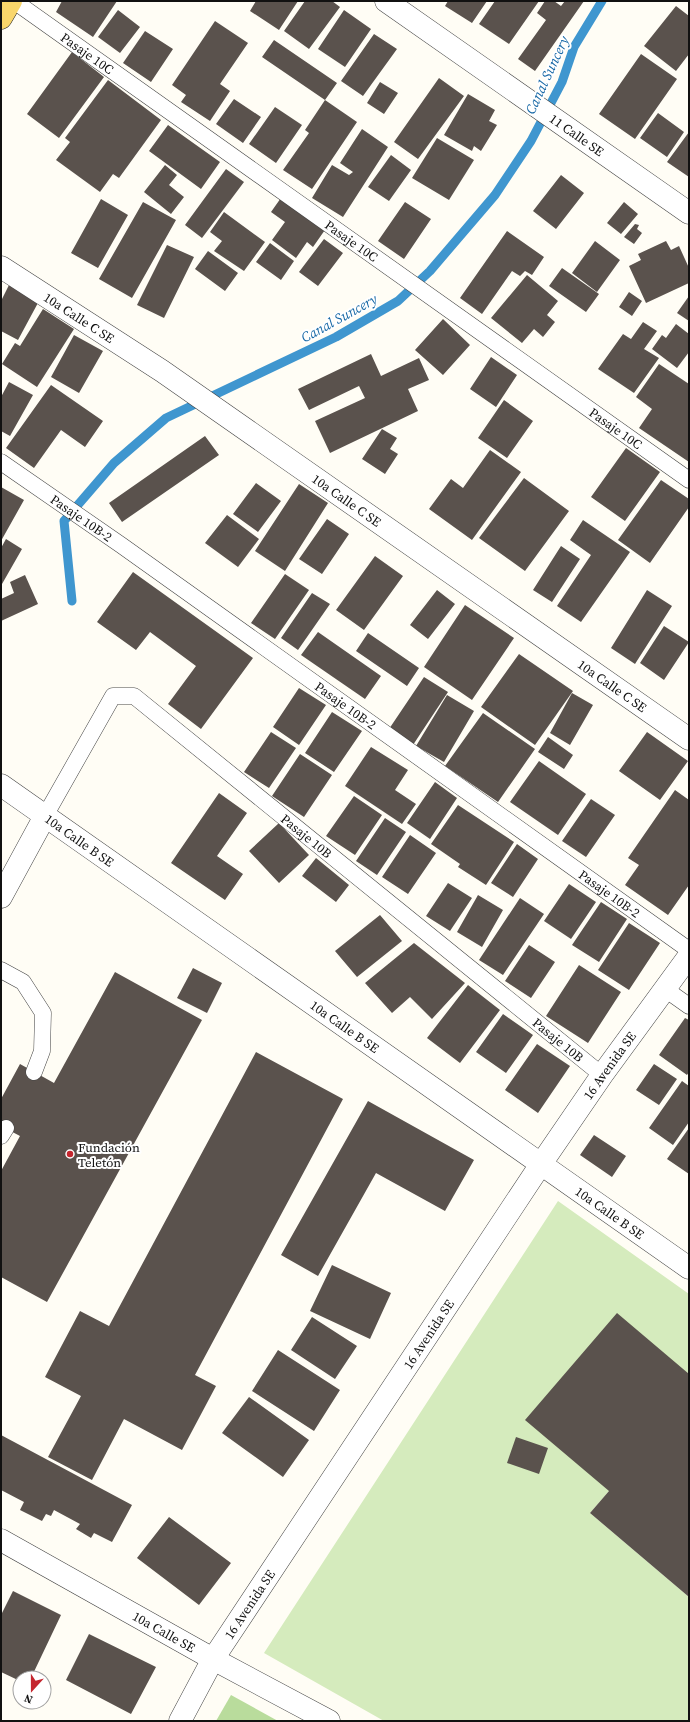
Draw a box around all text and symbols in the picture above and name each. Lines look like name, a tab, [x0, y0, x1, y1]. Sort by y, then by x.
street label: Pasaje 10C	[57, 29, 117, 78]
water label: Canal Suncery	[520, 32, 574, 117]
street label: 11 Calle SE	[546, 110, 607, 160]
street label: Pasaje 10C	[322, 216, 381, 266]
street label: 10a Calle C SE	[40, 289, 117, 347]
water label: Canal Suncery	[297, 289, 381, 347]
street label: Pasaje 10C	[586, 404, 645, 453]
street label: 10a Calle C SE	[309, 470, 384, 531]
street label: Pasaje 10B-2	[47, 491, 116, 546]
street label: 10a Calle C SE	[574, 656, 650, 716]
street label: Pasaje 10B-2	[311, 678, 380, 733]
street label: 10a Calle B SE	[41, 810, 117, 871]
street label: Pasaje 10B	[277, 810, 335, 862]
street label: Pasaje 10B-2	[575, 866, 643, 922]
street label: 10a Calle B SE	[307, 997, 382, 1057]
street label: Pasaje 10B	[529, 1014, 587, 1066]
street label: 16 Avenida SE	[580, 1028, 640, 1103]
place label: Fundación Teletón	[78, 1139, 140, 1171]
marker: Fundación Teletón	[65, 1149, 75, 1159]
street label: 10a Calle B SE	[572, 1183, 648, 1243]
street label: 16 Avenida SE	[400, 1296, 458, 1372]
street label: 16 Avenida SE	[221, 1566, 279, 1642]
street label: 10a Calle SE	[129, 1608, 198, 1656]
north arrow	[12, 1670, 52, 1710]
text: N	[22, 1690, 35, 1707]

